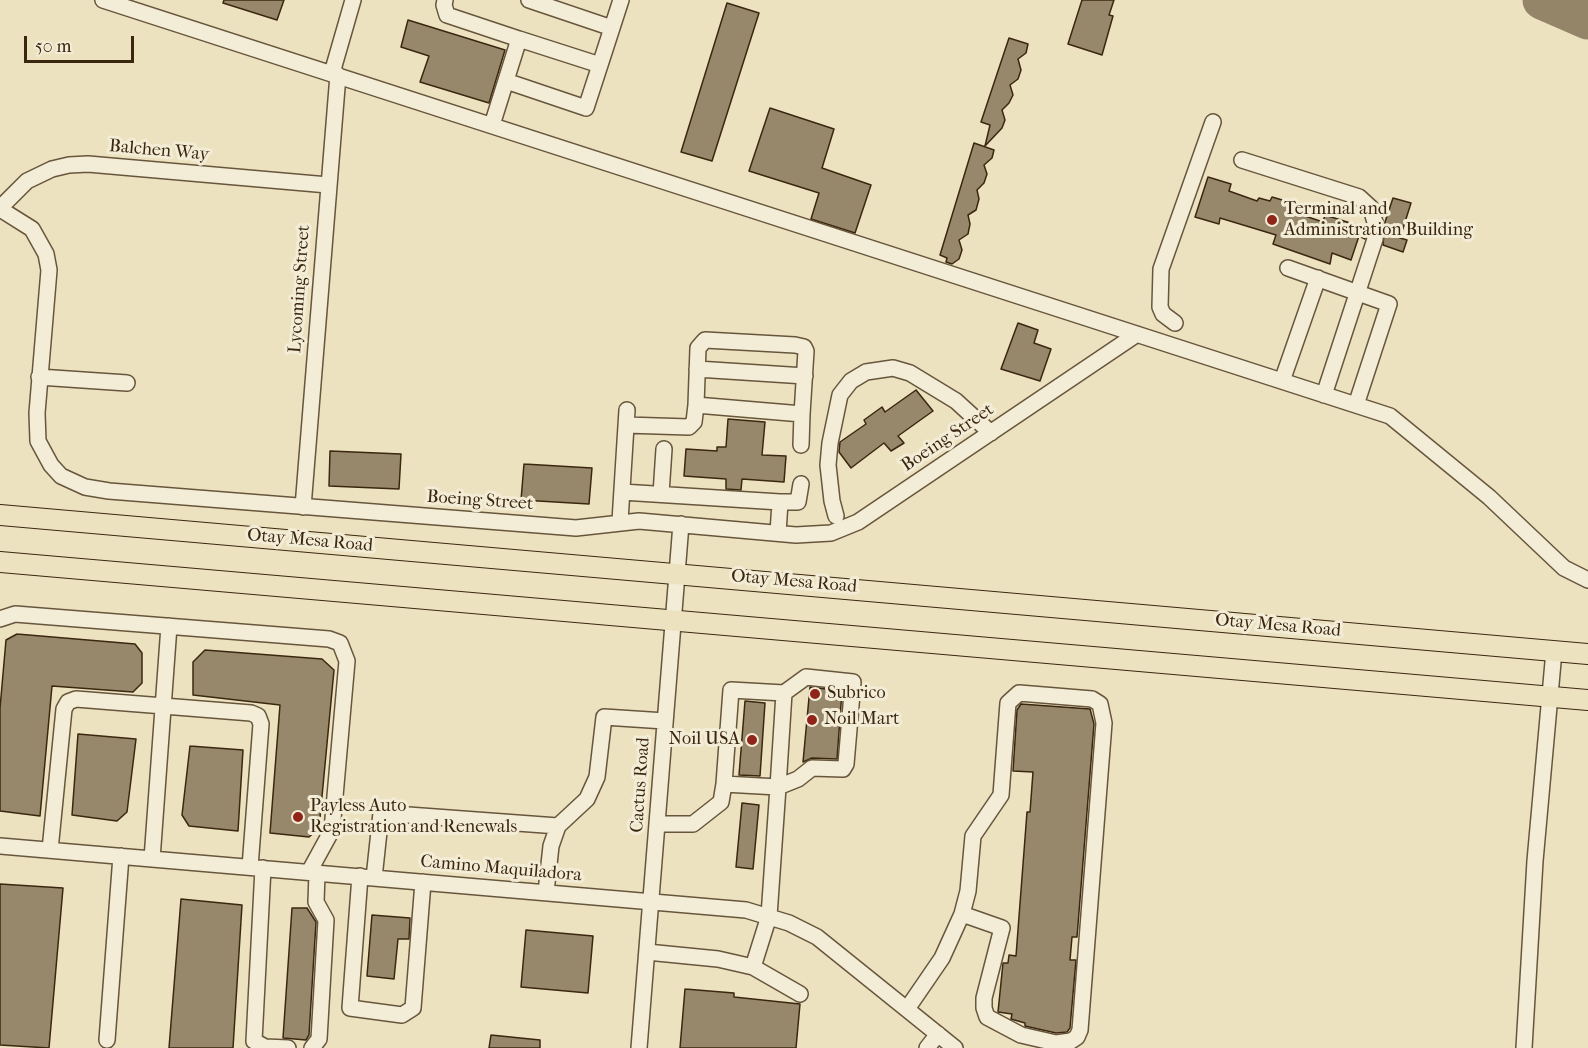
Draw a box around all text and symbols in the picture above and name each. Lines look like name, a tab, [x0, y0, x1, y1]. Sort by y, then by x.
scale bar	[27, 24, 136, 62]
text: 50 m	[35, 36, 71, 57]
street label: Balchen Way	[108, 136, 210, 166]
place label: Terminal and Administration Building	[1284, 199, 1473, 242]
marker: Terminal and Administration Building	[1265, 213, 1279, 227]
street label: Lycoming Street	[285, 224, 315, 354]
street label: Boeing Street	[898, 399, 998, 477]
street label: Boeing Street	[426, 487, 534, 515]
street label: Otay Mesa Road	[246, 525, 374, 557]
street label: Otay Mesa Road	[730, 566, 858, 598]
street label: Otay Mesa Road	[1214, 610, 1342, 642]
place label: Subrico	[827, 683, 886, 705]
marker: Subrico	[808, 687, 822, 701]
place label: Noil Mart	[824, 709, 899, 731]
marker: Noil Mart	[805, 713, 819, 727]
place label: Noil USA	[669, 729, 740, 751]
marker: Noil USA	[745, 733, 759, 747]
street label: Cactus Road	[627, 737, 655, 833]
place label: Payless Auto Registration and Renewals	[310, 796, 517, 838]
marker: Payless Auto Registration and Renewals	[291, 810, 305, 824]
street label: Camino Maquiladora	[419, 851, 583, 887]

